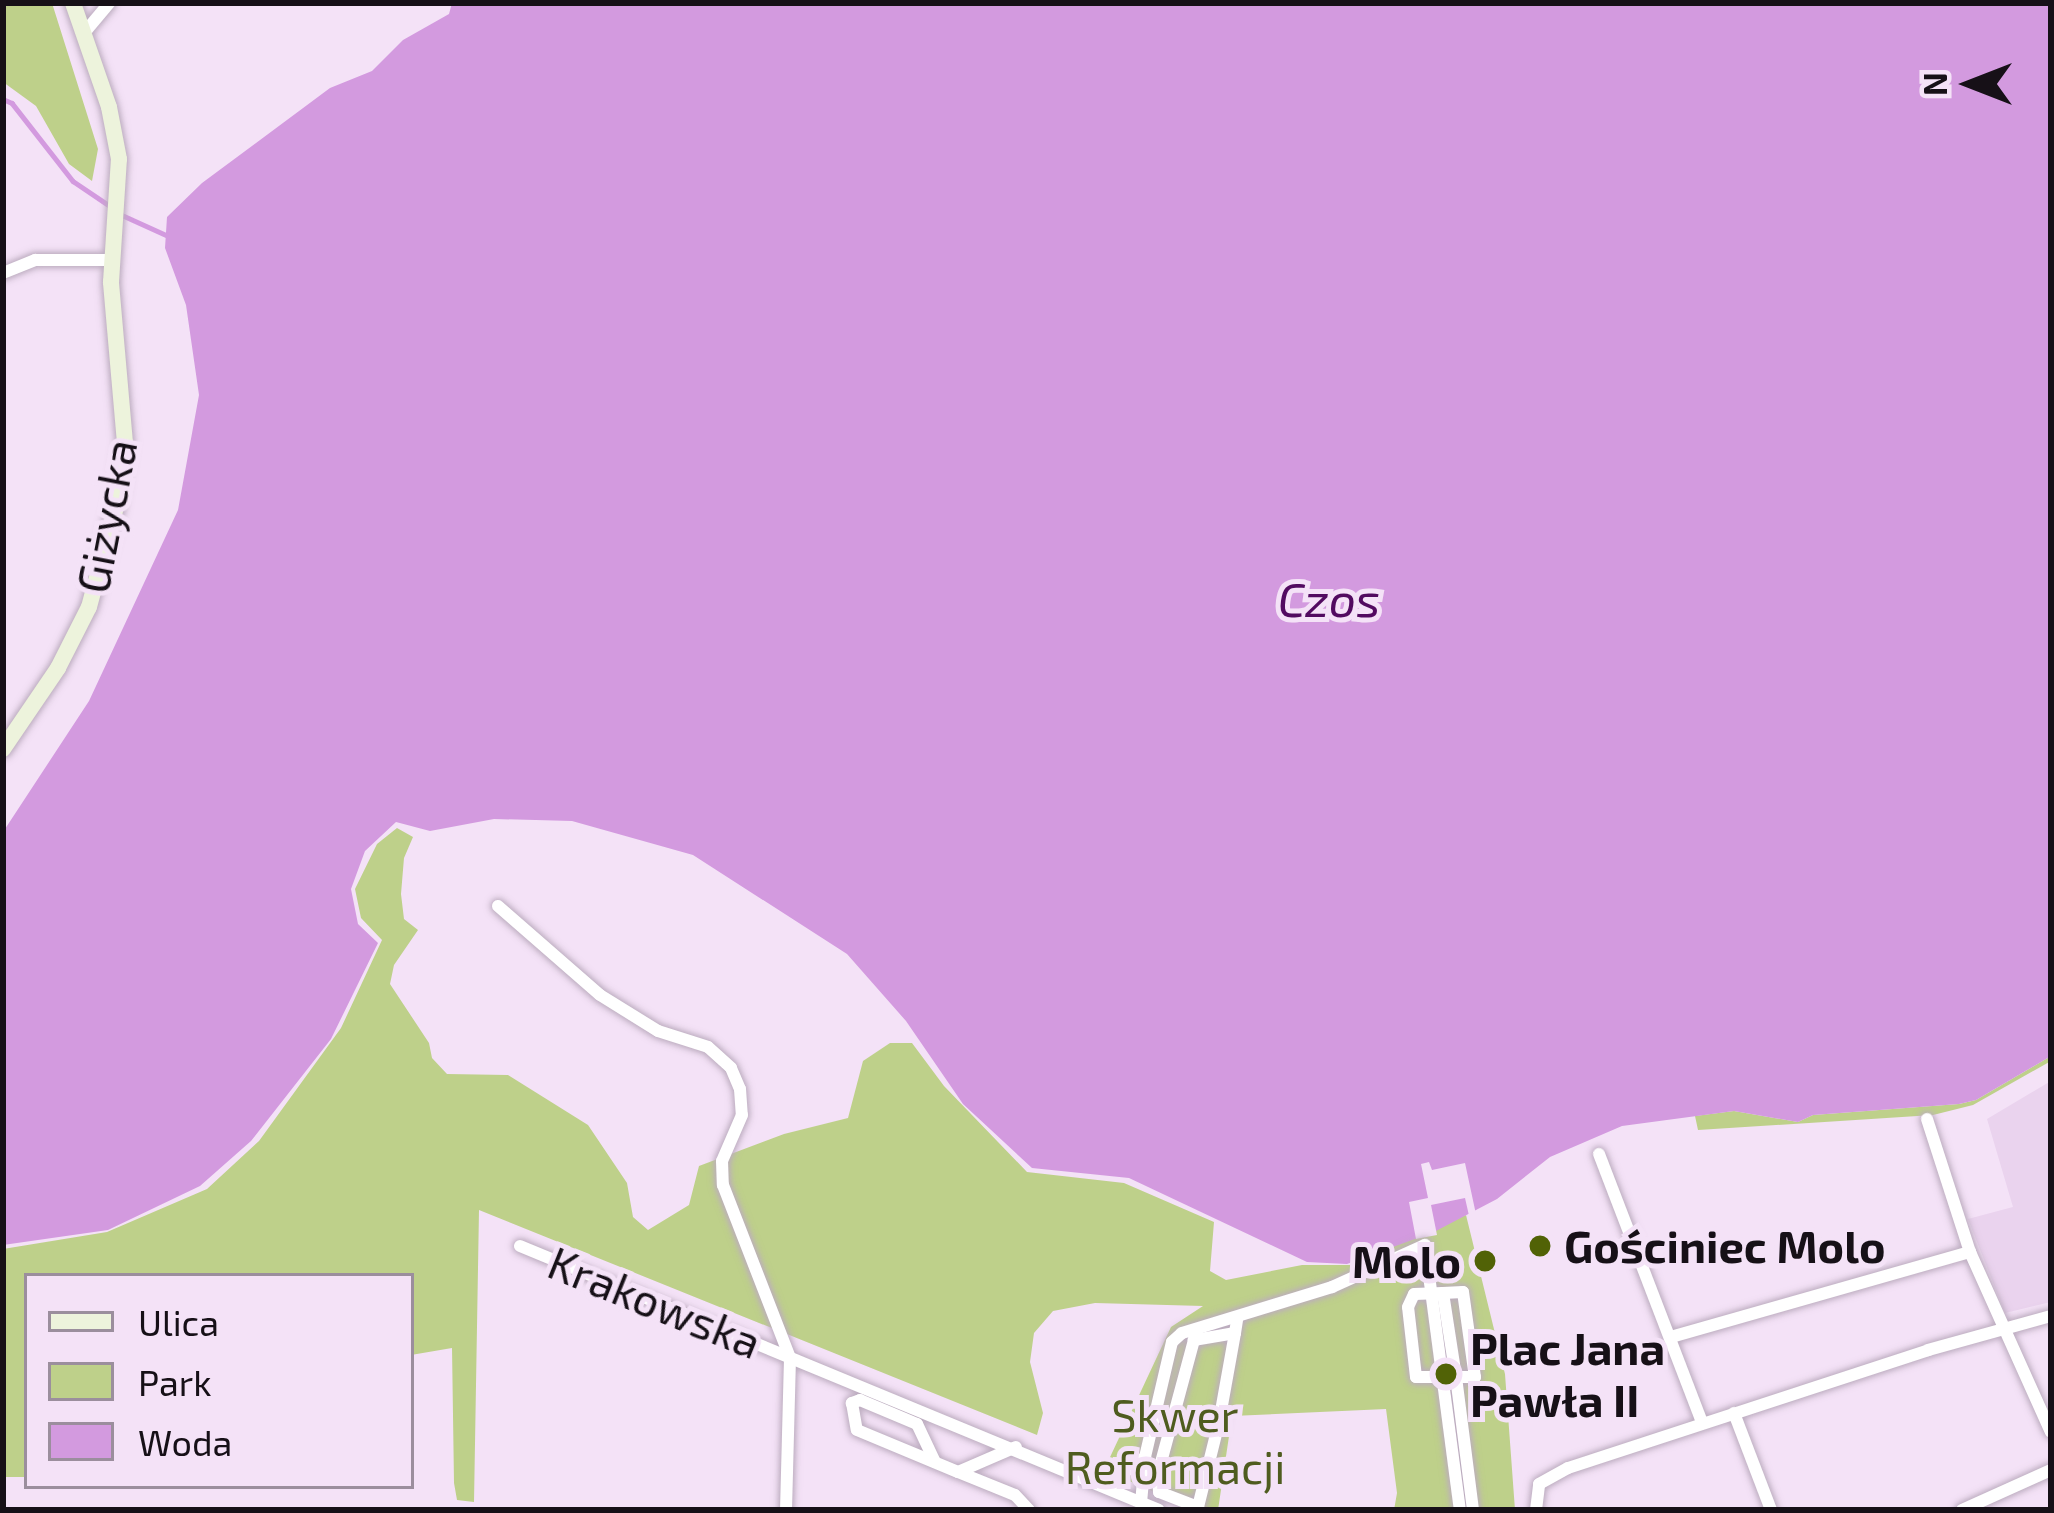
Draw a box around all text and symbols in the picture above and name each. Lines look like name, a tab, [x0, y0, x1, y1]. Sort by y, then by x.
north arrow	[1910, 24, 2030, 144]
text: N	[1914, 72, 1954, 96]
street label: Giżycka	[65, 435, 147, 597]
water label: Czos	[1278, 570, 1380, 628]
place label: Gościniec Molo	[1564, 1219, 1885, 1273]
marker: Gościniec Molo	[1527, 1233, 1553, 1259]
place label: Molo	[1352, 1234, 1461, 1288]
street label: Krakowska	[541, 1235, 769, 1369]
marker: Molo	[1472, 1248, 1498, 1274]
legend	[24, 1273, 414, 1489]
text: Ulica	[138, 1300, 219, 1343]
place label: Plac Jana Pawła II	[1470, 1321, 1666, 1427]
text: Park	[138, 1360, 212, 1403]
marker: Plac Jana Pawła II	[1433, 1361, 1459, 1387]
park label: Skwer Reformacji	[1065, 1388, 1285, 1494]
text: Woda	[138, 1420, 232, 1463]

